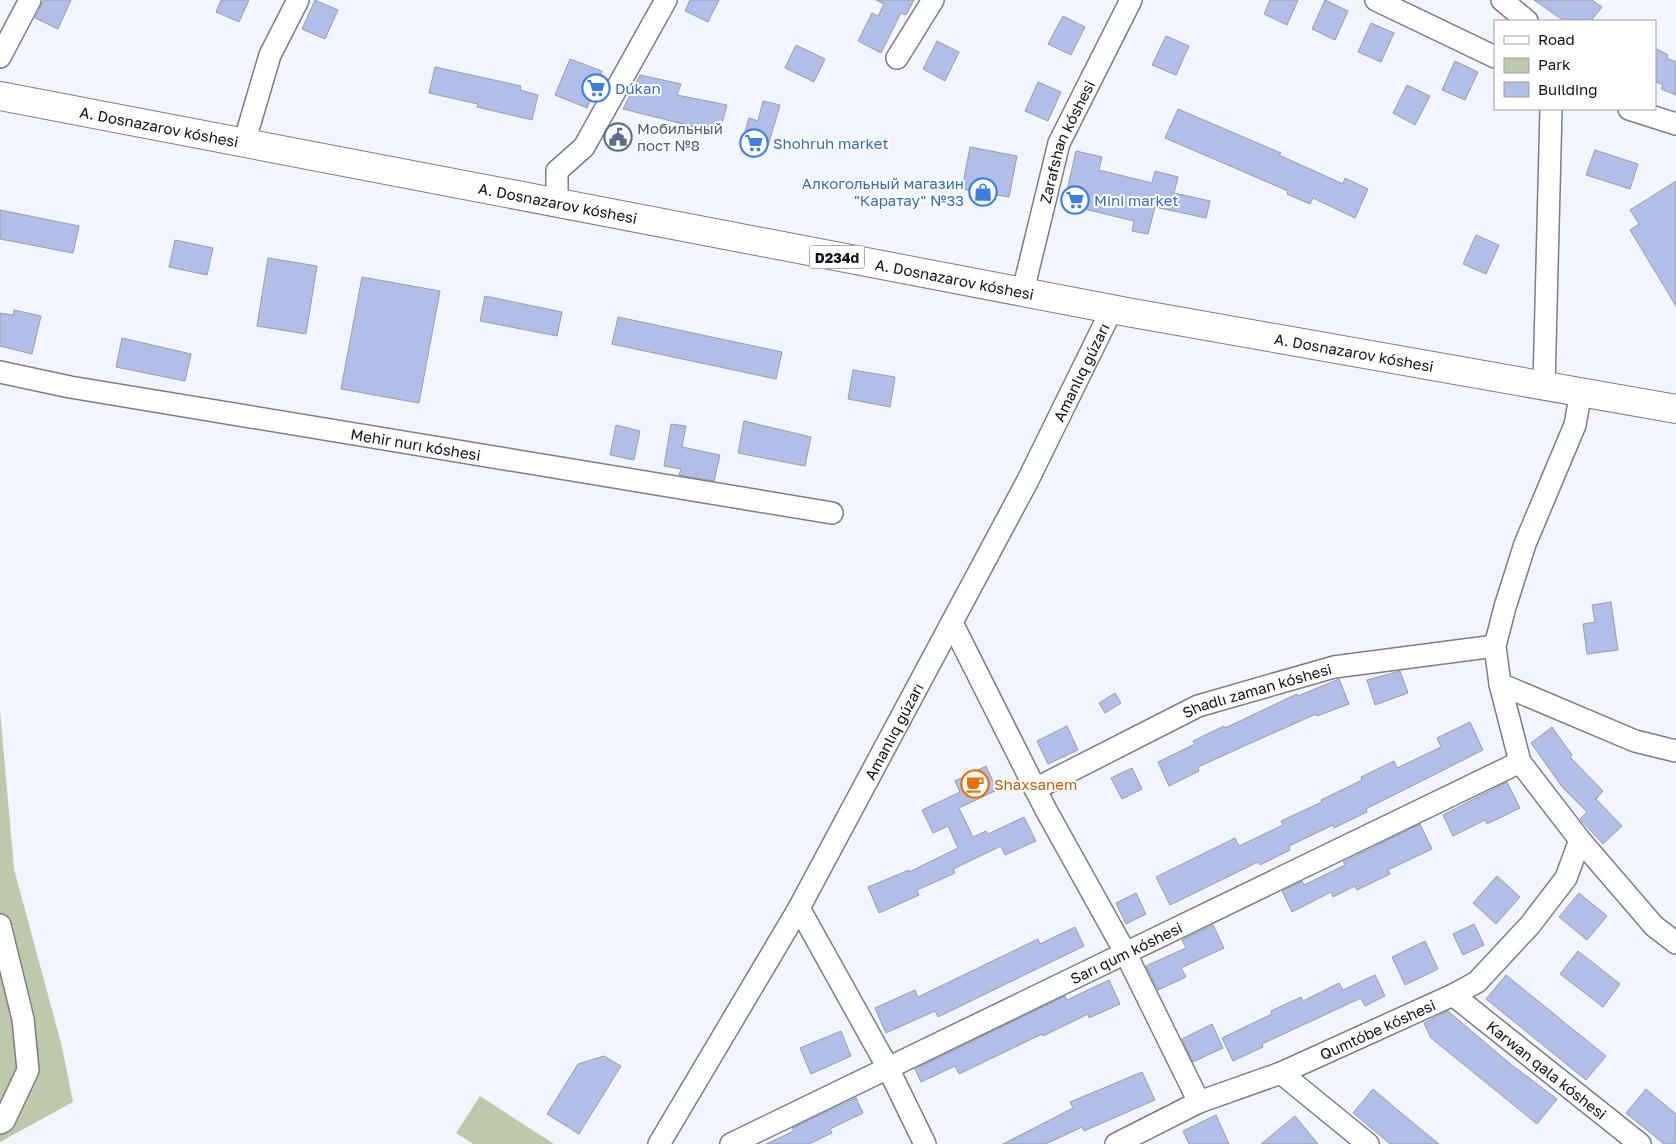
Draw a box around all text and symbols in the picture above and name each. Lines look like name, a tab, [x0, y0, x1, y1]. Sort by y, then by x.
legend	[1494, 20, 1656, 110]
text: Road	[1538, 30, 1575, 48]
text: Park	[1538, 55, 1571, 73]
supermarket icon: Dúkan	[581, 73, 611, 103]
street label: Zarafshan kóshesi	[1036, 77, 1098, 205]
place label: Dúkan	[615, 79, 661, 97]
text: Building	[1538, 80, 1598, 98]
street label: A. Dosnazarov kóshesi	[78, 102, 240, 151]
place label: Мобильный пост №8	[637, 119, 723, 154]
public building icon: Мобильный пост №8	[603, 122, 633, 152]
supermarket icon: Shohruh market	[739, 128, 769, 158]
place label: Shohruh market	[773, 134, 888, 152]
place label: Алкогольный магазин "Каратау" №33	[802, 174, 964, 209]
shop icon: Алкогольный магазин "Каратау" №33	[968, 177, 998, 207]
street label: A. Dosnazarov kóshesi	[477, 179, 639, 227]
supermarket icon: Mini market	[1060, 185, 1090, 215]
place label: Mini market	[1094, 191, 1178, 209]
road number: D234d	[810, 246, 864, 268]
street label: A. Dosnazarov kóshesi	[874, 255, 1036, 303]
street label: Amanlıq gúzarı	[1049, 320, 1113, 424]
street label: A. Dosnazarov kóshesi	[1273, 329, 1435, 375]
street label: Mehir nurı kóshesi	[349, 425, 482, 464]
street label: Shadlı zaman kóshesi	[1179, 659, 1334, 722]
street label: Amanlıq gúzarı	[860, 680, 927, 783]
cafe icon: Shaxsanem	[960, 769, 990, 799]
place label: Shaxsanem	[994, 775, 1077, 793]
street label: Sarı qum kóshesi	[1067, 918, 1185, 987]
street label: Qumtóbe kóshesi	[1317, 995, 1438, 1063]
street label: Karwan qala kóshesi	[1483, 1017, 1610, 1123]

